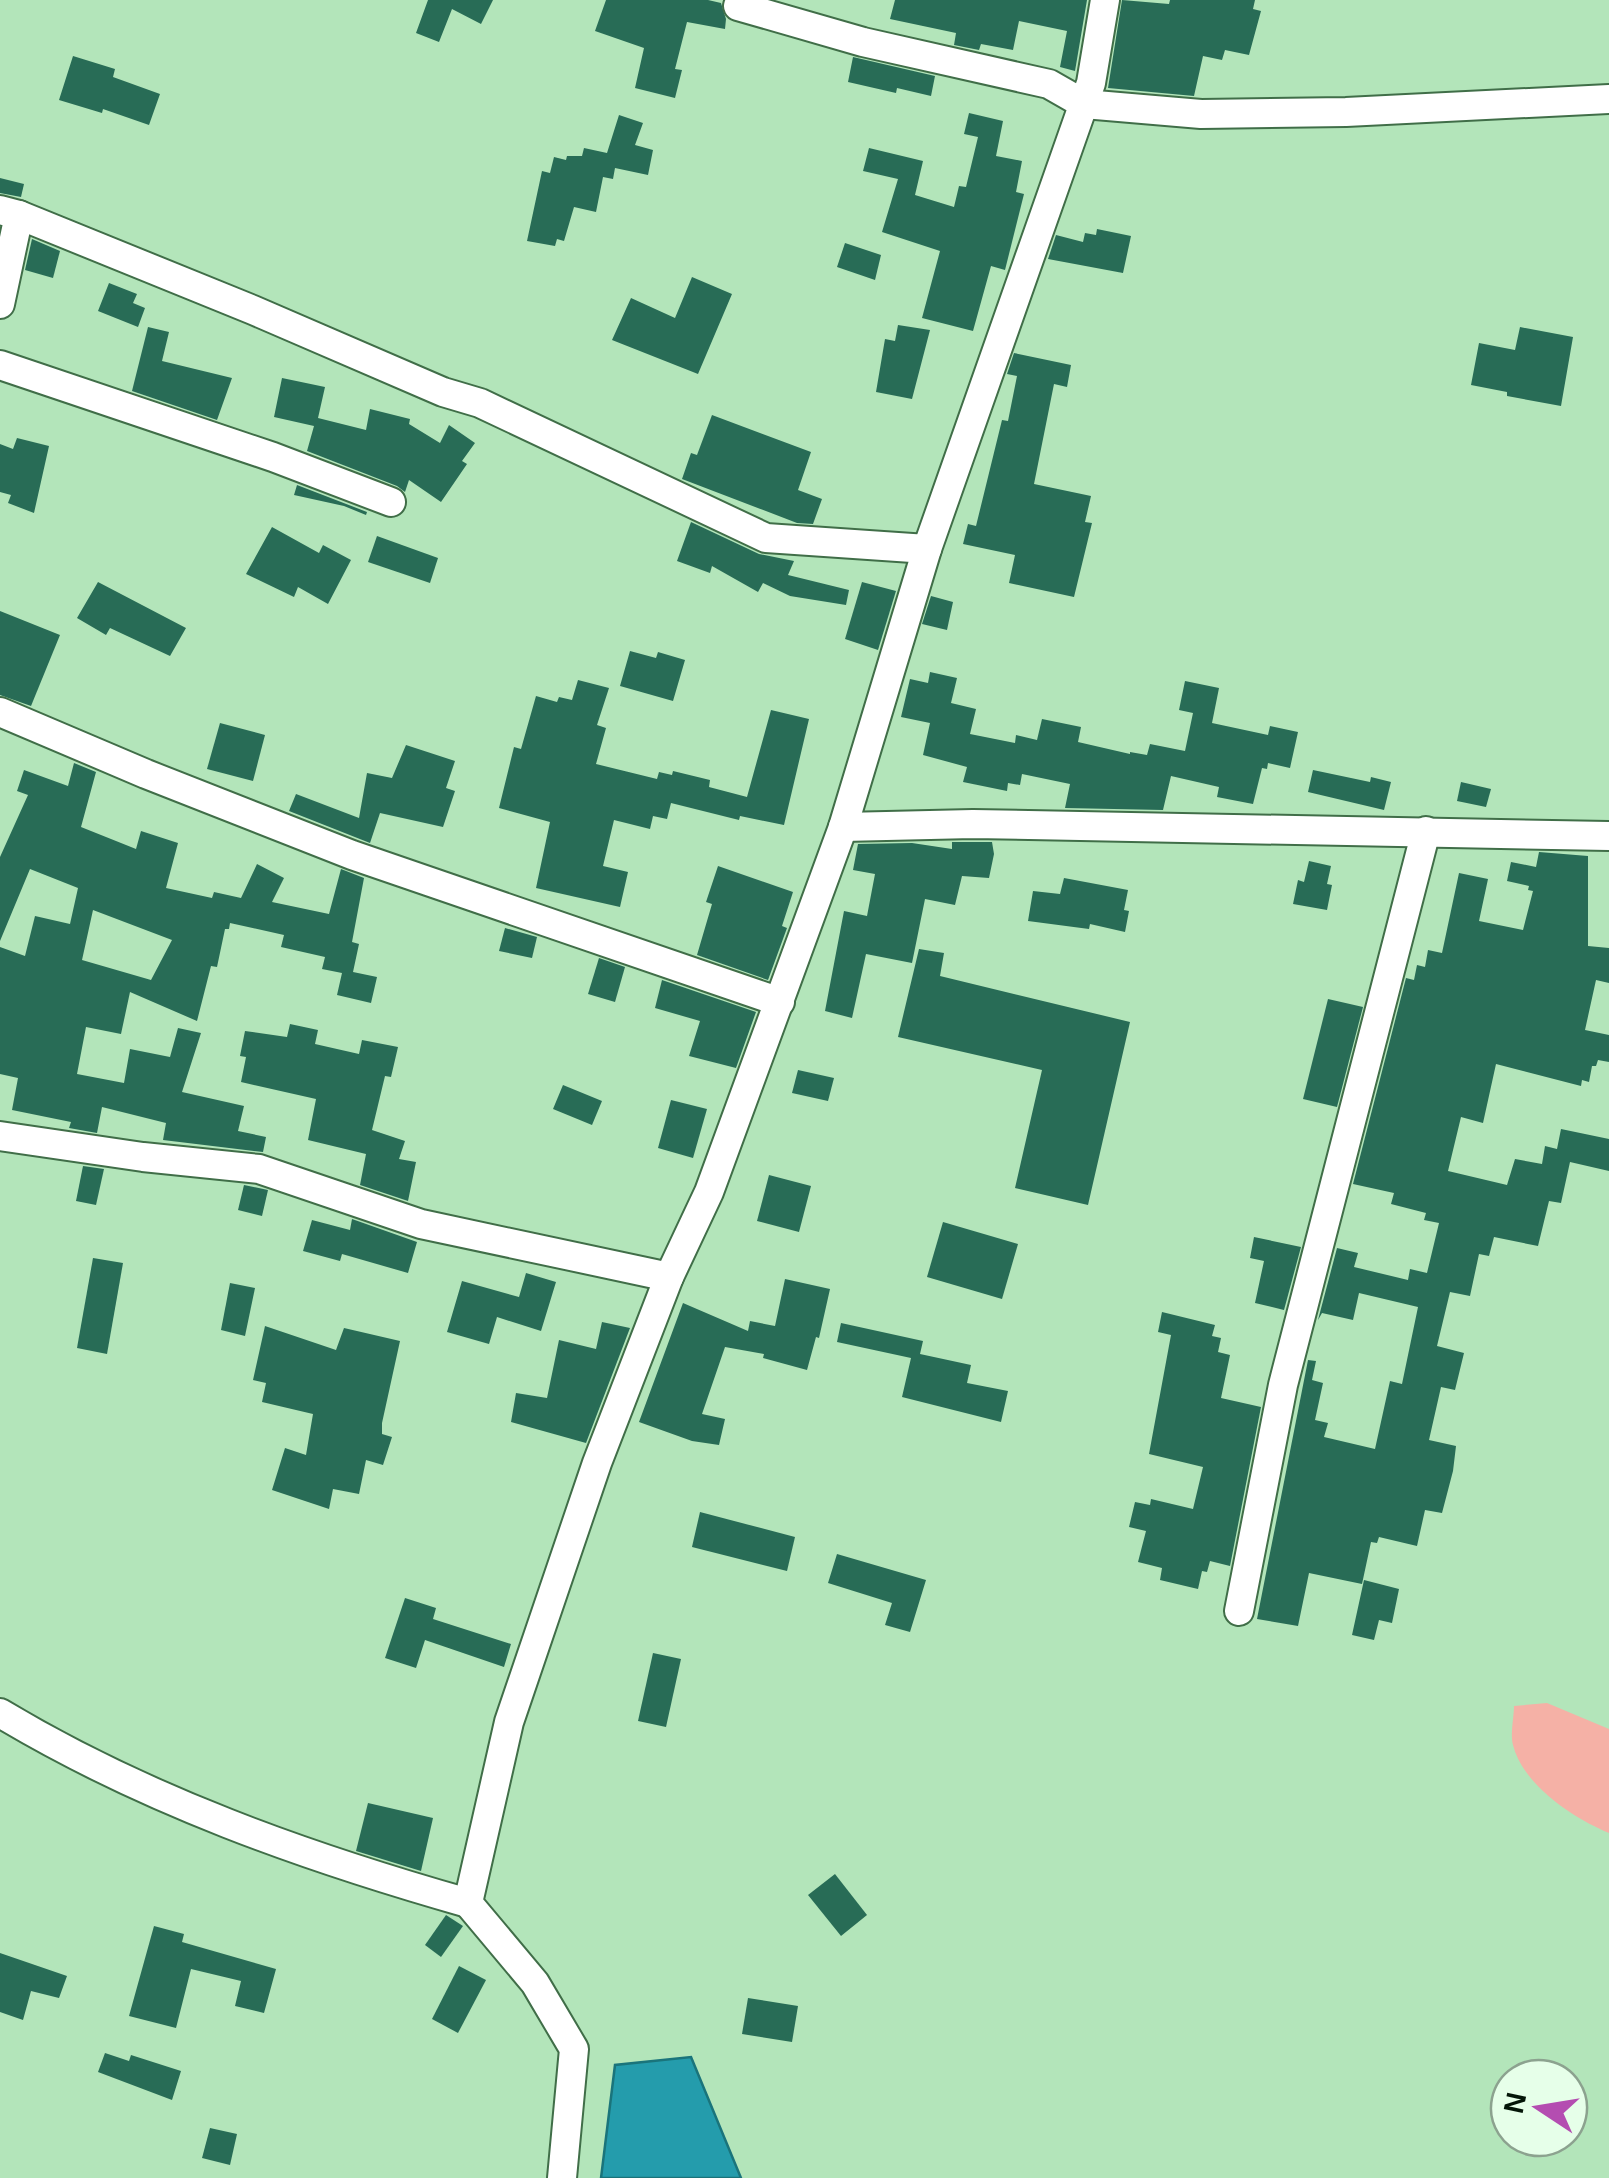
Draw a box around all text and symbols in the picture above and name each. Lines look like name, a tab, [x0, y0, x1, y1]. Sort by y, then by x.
north arrow	[1489, 2058, 1589, 2158]
text: N	[1498, 2090, 1532, 2116]

